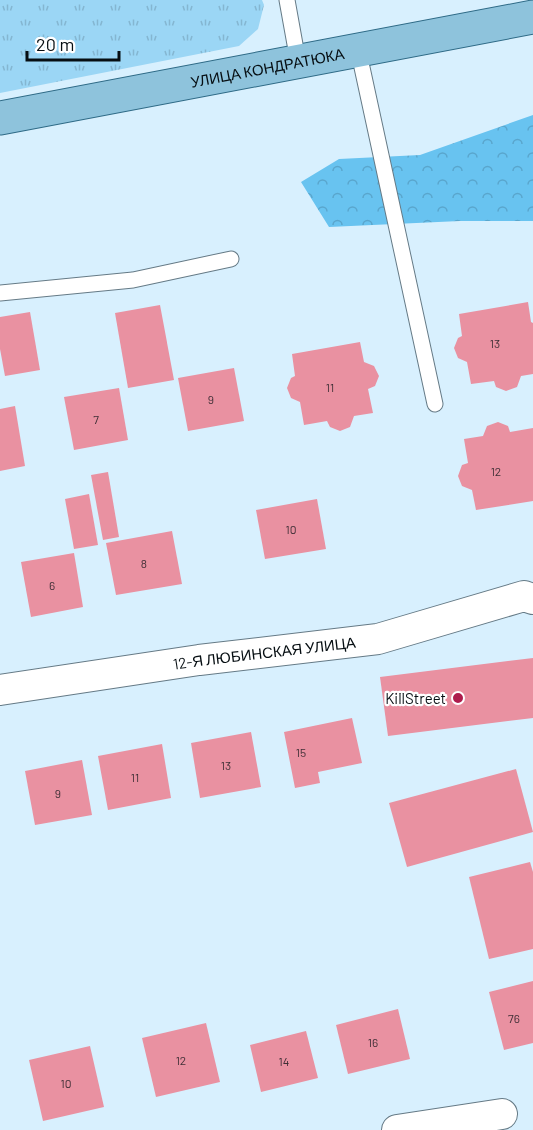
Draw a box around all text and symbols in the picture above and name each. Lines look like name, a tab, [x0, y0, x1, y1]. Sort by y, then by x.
scale bar	[27, 24, 118, 62]
text: 20 m	[36, 33, 74, 55]
street label: УЛИЦА КОНДРАТЮКА	[189, 44, 346, 91]
house number: 13	[490, 336, 500, 350]
house number: 11	[326, 380, 334, 394]
house number: 9	[208, 392, 214, 406]
house number: 7	[93, 412, 99, 426]
house number: 12	[491, 464, 501, 478]
house number: 10	[286, 522, 296, 536]
house number: 8	[141, 556, 147, 570]
house number: 6	[49, 578, 55, 592]
street label: 12-Я ЛЮБИНСКАЯ УЛИЦА	[172, 633, 357, 673]
place label: KillStreet	[385, 689, 446, 707]
marker: KillStreet	[451, 691, 465, 705]
house number: 15	[296, 745, 306, 759]
house number: 13	[221, 758, 231, 772]
house number: 11	[131, 770, 139, 784]
house number: 9	[55, 786, 61, 800]
house number: 76	[508, 1011, 520, 1025]
house number: 16	[368, 1035, 378, 1049]
house number: 12	[176, 1053, 186, 1067]
house number: 14	[279, 1054, 289, 1068]
house number: 10	[61, 1076, 71, 1090]

